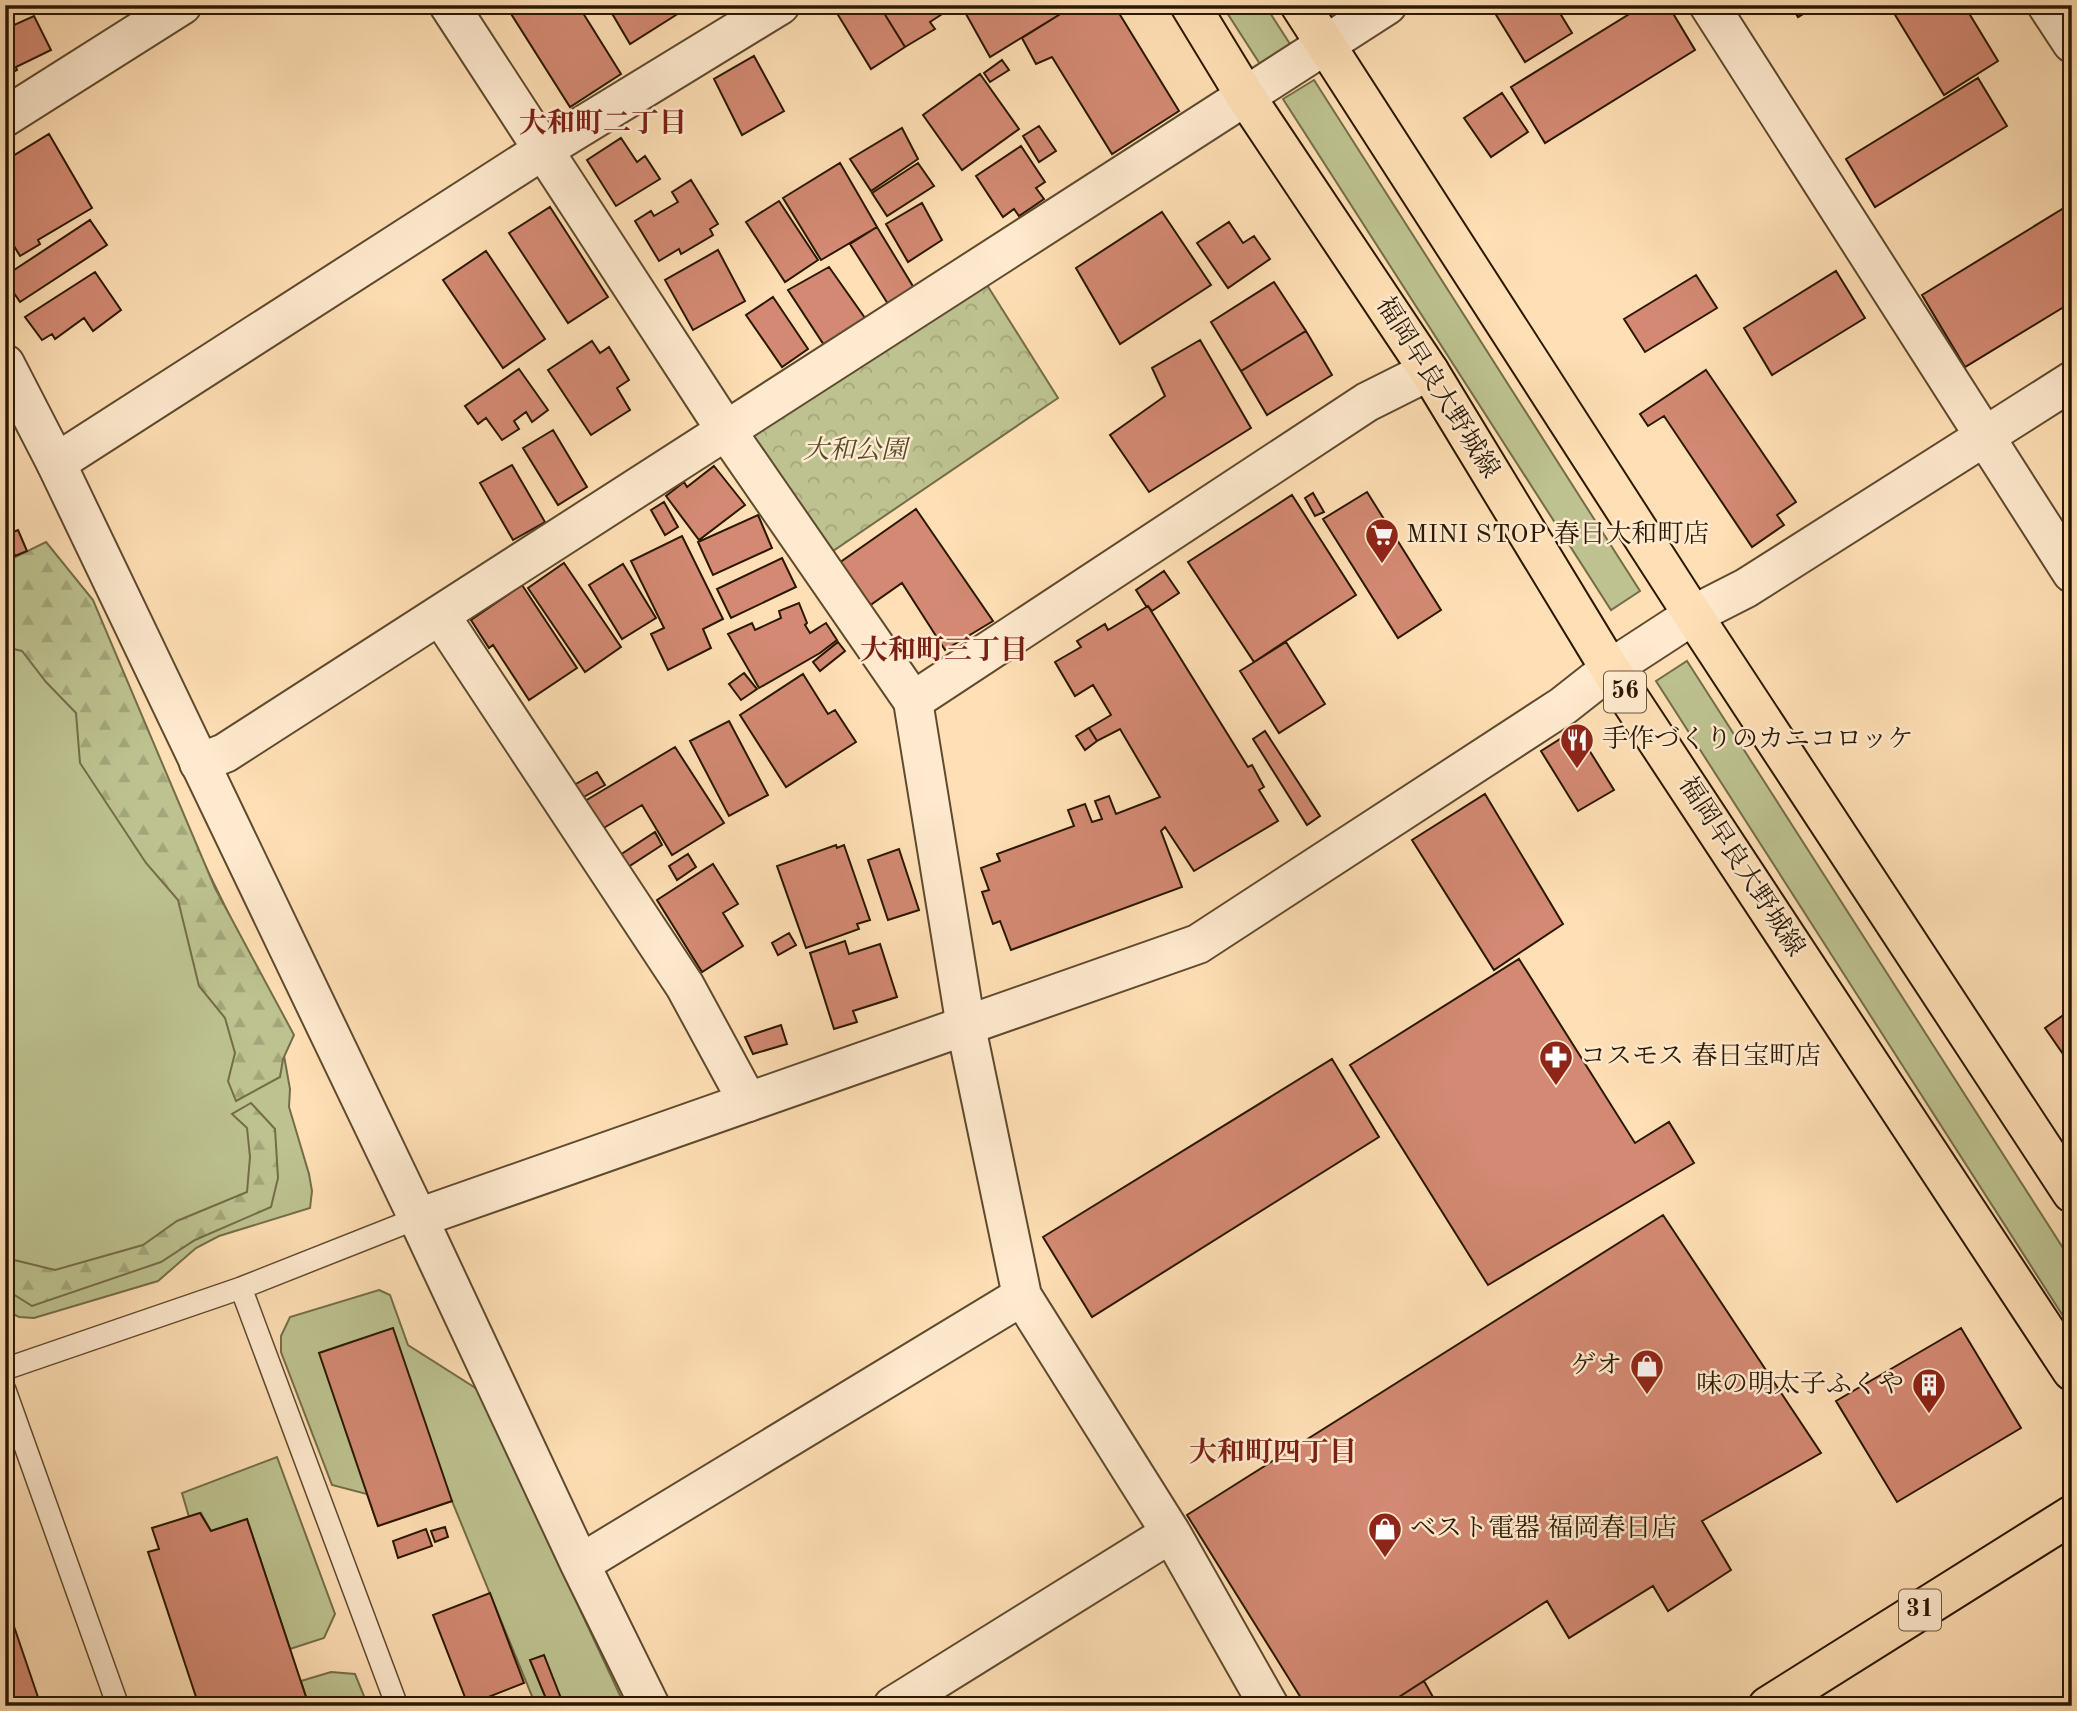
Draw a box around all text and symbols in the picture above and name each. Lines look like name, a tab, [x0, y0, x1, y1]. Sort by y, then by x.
district label: 大和町二丁目	[519, 108, 687, 139]
street label: 福岡早良大野城線	[1371, 292, 1505, 483]
park label: 大和公園	[803, 436, 911, 464]
supermarket icon: MINI STOP 春日大和町店	[1363, 516, 1401, 565]
place label: MINI STOP 春日大和町店	[1406, 520, 1709, 548]
district label: 大和町三丁目	[860, 635, 1028, 666]
road number: 56	[1604, 672, 1646, 712]
restaurant icon: 手作づくりのカニコロッケ	[1558, 721, 1596, 770]
place label: 手作づくりのカニコロッケ	[1602, 725, 1913, 753]
street label: 福岡早良大野城線	[1673, 772, 1810, 961]
pharmacy icon: コスモス 春日宝町店	[1537, 1038, 1575, 1087]
place label: コスモス 春日宝町店	[1580, 1042, 1821, 1070]
shop icon: ゲオ	[1628, 1347, 1666, 1396]
place label: ゲオ	[1571, 1351, 1622, 1379]
building icon: 味の明太子ふくや	[1910, 1366, 1948, 1415]
place label: 味の明太子ふくや	[1696, 1370, 1904, 1398]
district label: 大和町四丁目	[1189, 1437, 1357, 1468]
shop icon: ベスト電器 福岡春日店	[1366, 1510, 1404, 1559]
place label: ベスト電器 福岡春日店	[1410, 1514, 1677, 1542]
road number: 31	[1899, 1590, 1941, 1630]

